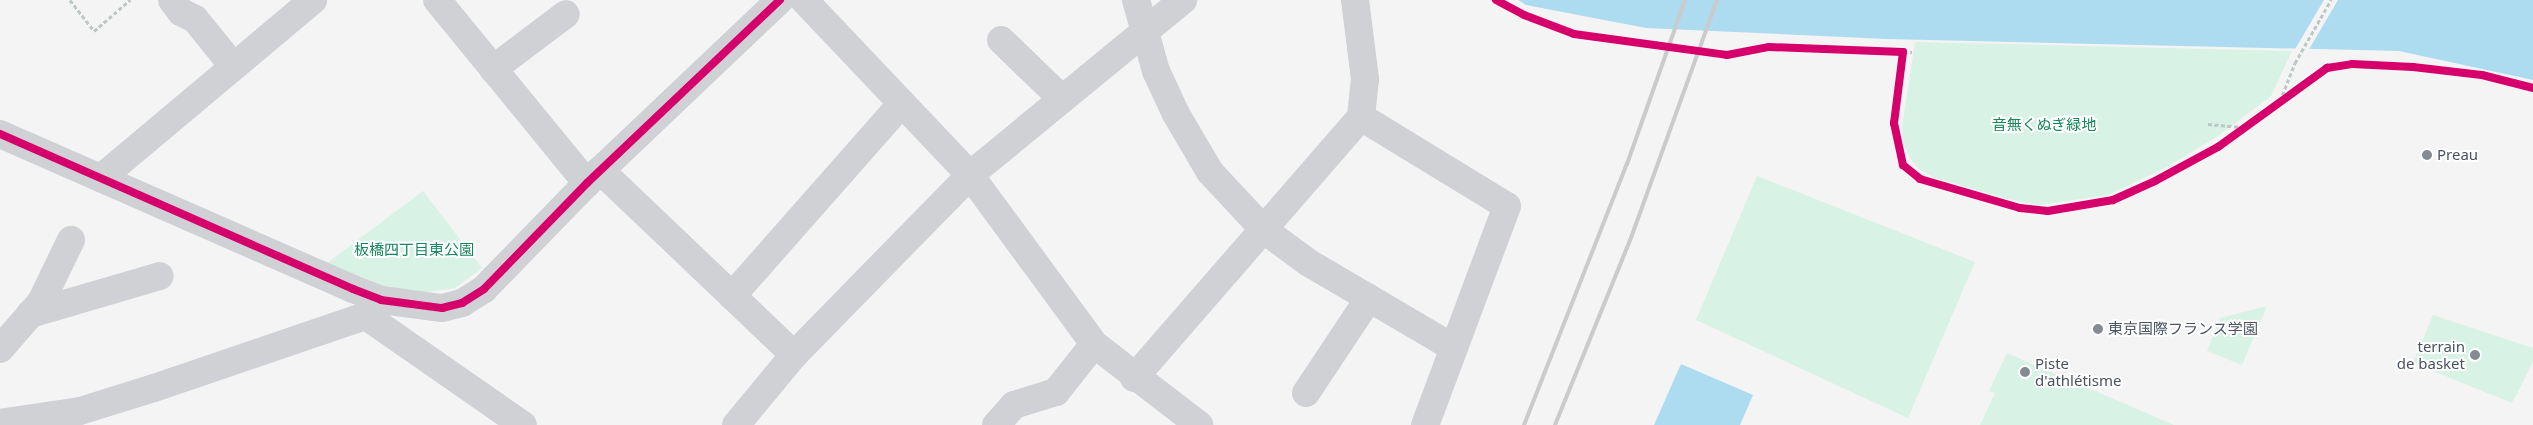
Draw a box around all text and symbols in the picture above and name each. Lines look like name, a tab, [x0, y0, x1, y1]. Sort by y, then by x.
park label: 音無くぬぎ緑地	[1992, 116, 2096, 134]
place label: Preau	[2437, 146, 2478, 164]
marker: Preau	[2421, 149, 2433, 161]
park label: 板橋四丁目東公園	[354, 241, 474, 259]
place label: 東京国際フランス学園	[2108, 320, 2258, 338]
marker: 東京国際フランス学園	[2092, 323, 2104, 335]
place label: terrain de basket	[2397, 337, 2465, 372]
marker: terrain de basket	[2469, 349, 2481, 361]
place label: Piste d'athlétisme	[2035, 354, 2121, 389]
marker: Piste d'athlétisme	[2019, 366, 2031, 378]

